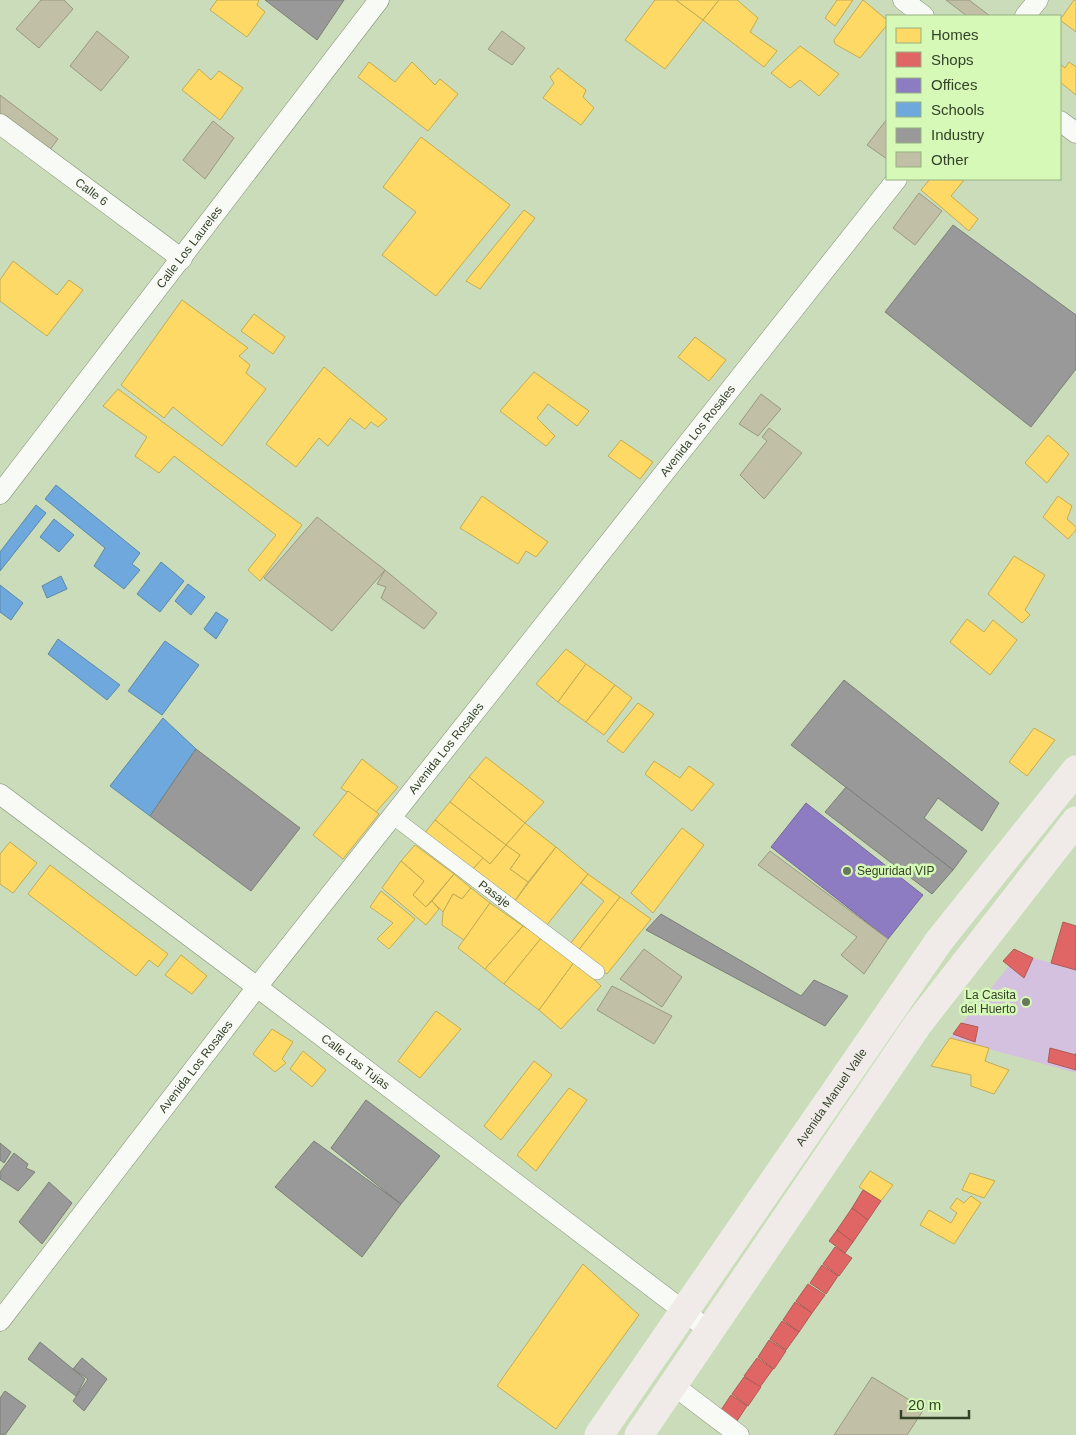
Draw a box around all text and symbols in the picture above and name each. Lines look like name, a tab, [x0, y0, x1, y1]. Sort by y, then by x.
legend	[886, 15, 1061, 180]
text: Homes	[931, 26, 979, 43]
text: Shops	[931, 51, 974, 68]
text: Offices	[931, 76, 977, 93]
text: Schools	[931, 101, 984, 118]
text: Industry	[931, 126, 985, 143]
text: Other	[931, 151, 969, 168]
street label: Calle 6	[72, 175, 111, 209]
street label: Calle Los Laureles	[153, 203, 225, 291]
street label: Avenida Los Rosales	[657, 382, 738, 479]
street label: Avenida Los Rosales	[406, 700, 487, 797]
place label: Seguridad VIP	[857, 864, 934, 878]
marker: Seguridad VIP	[841, 865, 853, 877]
street label: Pasaje	[476, 877, 514, 911]
place label: La Casita del Huerto	[961, 988, 1016, 1016]
marker: La Casita del Huerto	[1020, 996, 1032, 1008]
street label: Avenida Los Rosales	[156, 1018, 236, 1116]
street label: Calle Las Tujas	[318, 1031, 392, 1092]
street label: Avenida Manuel Valle	[793, 1046, 870, 1149]
scale bar	[901, 1388, 968, 1420]
text: 20 m	[908, 1396, 941, 1413]

